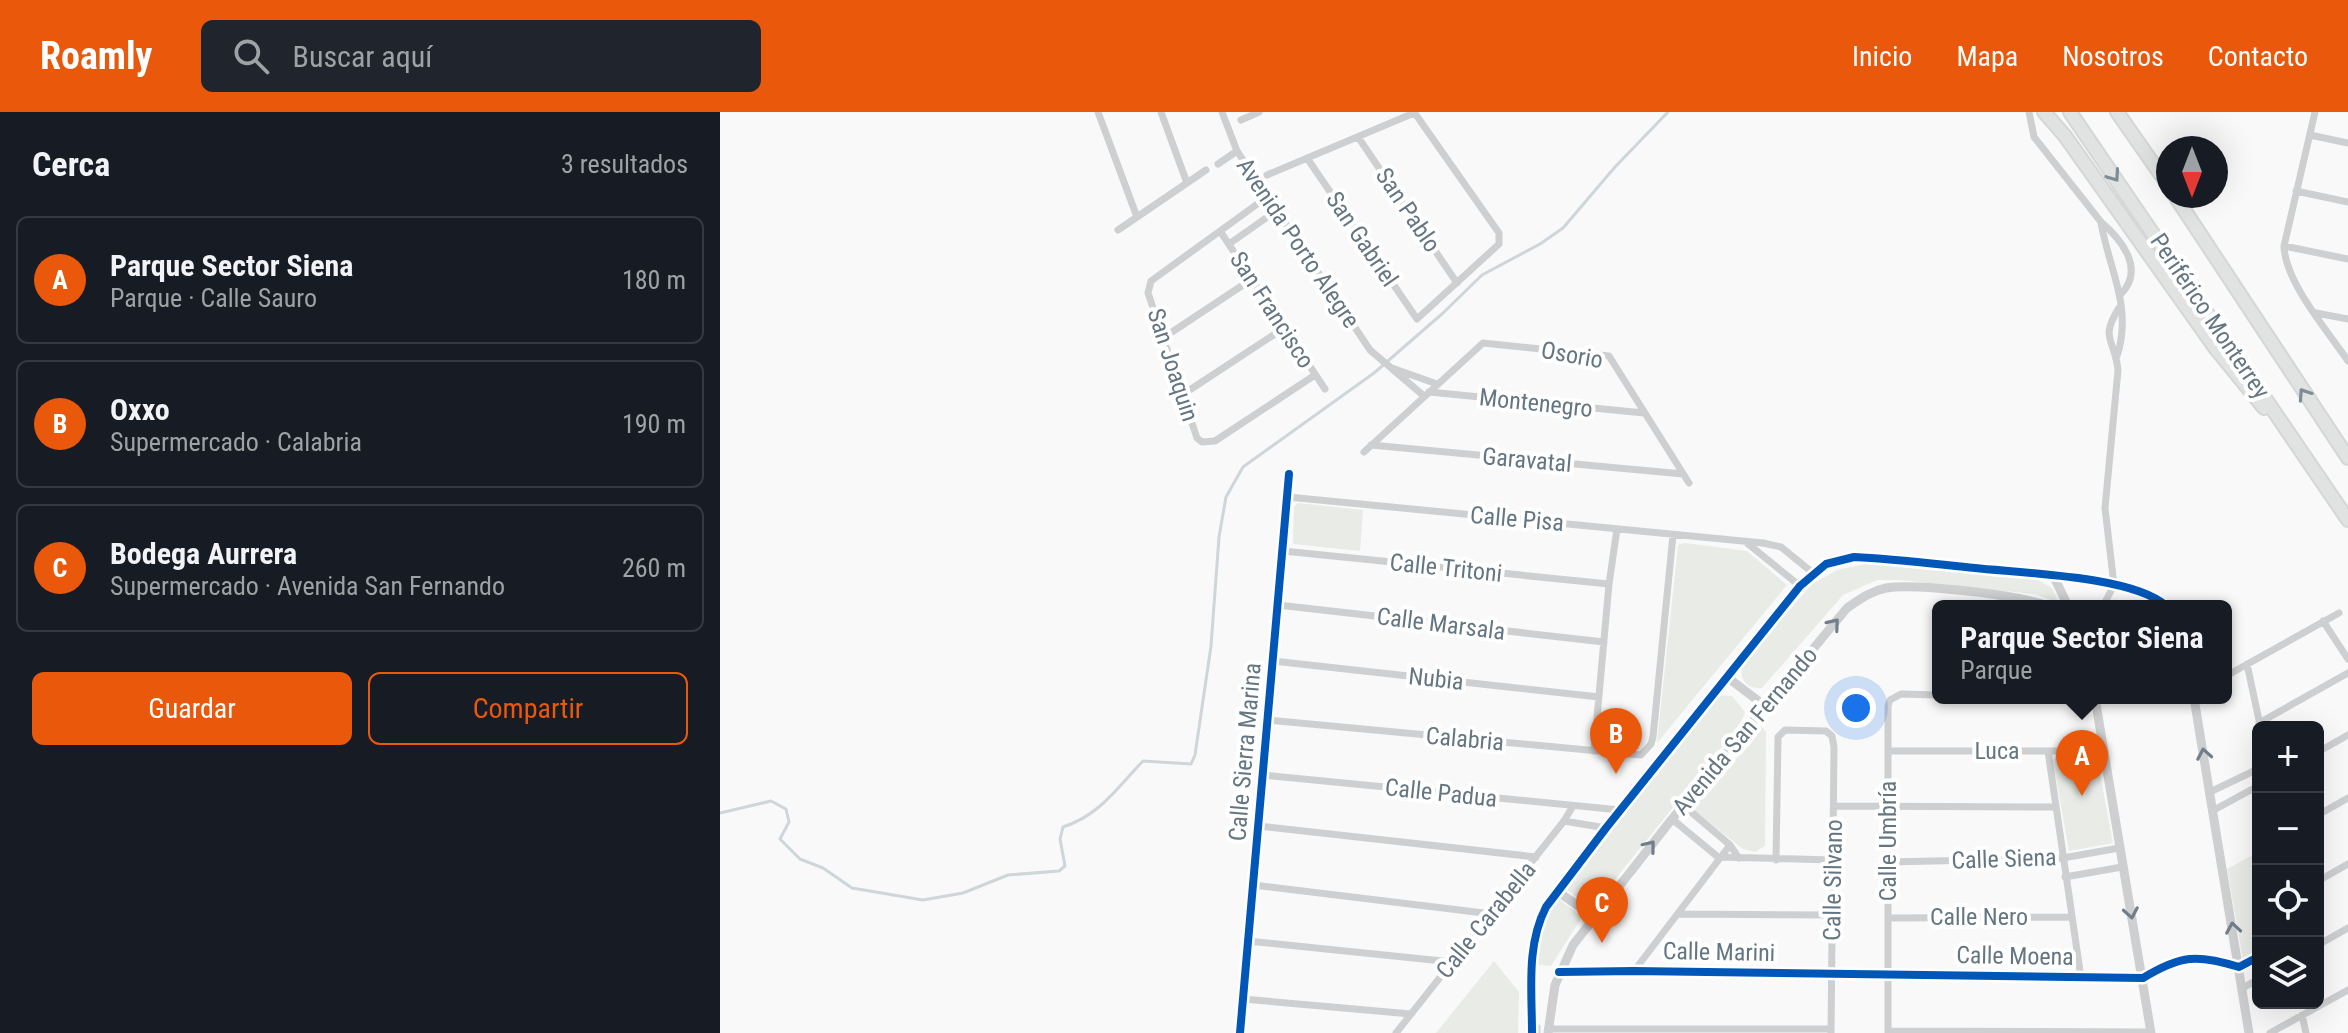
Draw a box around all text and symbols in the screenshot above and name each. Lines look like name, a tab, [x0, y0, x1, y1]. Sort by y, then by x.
search box	[201, 20, 761, 92]
text: Roamly	[40, 34, 153, 78]
icon: search	[229, 34, 273, 78]
text: Buscar aquí	[293, 39, 432, 74]
text: Inicio	[1852, 40, 1912, 73]
text: Mapa	[1956, 40, 2018, 73]
text: Nosotros	[2062, 40, 2164, 73]
text: Contacto	[2208, 40, 2308, 73]
north arrow	[2156, 136, 2228, 208]
text: Cerca	[32, 144, 110, 184]
text: 3 resultados	[561, 149, 688, 179]
street label: Avenida Porto Alegre	[1231, 153, 1365, 333]
street label: San Pablo	[1370, 163, 1446, 257]
one-way arrow	[2104, 168, 2119, 182]
street label: San Gabriel	[1320, 186, 1404, 292]
street label: Periférico Monterrey	[2144, 228, 2276, 404]
street label: San Francisco	[1224, 247, 1320, 373]
text: Parque Sector Siena	[110, 248, 354, 283]
text: A	[52, 265, 68, 295]
text: 180 m	[622, 265, 686, 295]
text: Parque · Calle Sauro	[110, 283, 317, 313]
street label: San Joaquin	[1142, 305, 1204, 425]
street label: Osorio	[1539, 336, 1605, 374]
street label: Montenegro	[1478, 383, 1594, 423]
one-way arrow	[2299, 388, 2314, 402]
text: Oxxo	[110, 392, 170, 427]
text: B	[53, 409, 67, 439]
text: 190 m	[622, 409, 686, 439]
text: Supermercado · Calabria	[110, 427, 362, 457]
street label: Garavatal	[1481, 442, 1573, 478]
street label: Calle Pisa	[1469, 501, 1565, 537]
text: Bodega Aurrera	[110, 536, 297, 571]
street label: Calle Tritoni	[1388, 548, 1504, 588]
text: C	[53, 553, 67, 583]
text: 260 m	[622, 553, 686, 583]
text: Supermercado · Avenida San Fernando	[110, 571, 505, 601]
popup	[1932, 600, 2232, 704]
street label: Calle Marsala	[1375, 602, 1507, 646]
one-way arrow	[1824, 619, 1839, 634]
text: Parque Sector Siena	[1960, 620, 2204, 655]
street label: Avenida San Fernando	[1667, 641, 1823, 821]
text: Parque	[1960, 655, 2032, 685]
street label: Calle Sierra Marina	[1223, 662, 1267, 842]
street label: Nubia	[1407, 662, 1465, 696]
button: Guardar	[32, 672, 352, 745]
button: Compartir	[368, 672, 688, 745]
your location	[1836, 688, 1876, 728]
pin: B	[1590, 708, 1642, 774]
map controls	[2252, 721, 2324, 1009]
button: +	[2252, 721, 2324, 793]
street label: Calabria	[1425, 722, 1505, 756]
pin: A	[2056, 730, 2108, 796]
street label: Luca	[1974, 737, 2020, 765]
one-way arrow	[2196, 747, 2213, 761]
street label: Calle Padua	[1384, 773, 1498, 813]
street label: Calle Umbría	[1874, 781, 1902, 901]
button: −	[2252, 793, 2324, 865]
street label: Calle Silvano	[1818, 819, 1848, 941]
one-way arrow	[1641, 840, 1655, 855]
street label: Calle Siena	[1951, 843, 2057, 875]
street label: Calle Carabella	[1430, 856, 1542, 984]
button: locate	[2252, 865, 2324, 937]
pin: C	[1576, 877, 1628, 943]
street label: Calle Nero	[1930, 903, 2028, 931]
one-way arrow	[2121, 906, 2138, 920]
one-way arrow	[2225, 922, 2242, 935]
street label: Calle Marini	[1663, 937, 1775, 967]
button: layers	[2252, 937, 2324, 1009]
street label: Calle Moena	[1956, 941, 2074, 971]

